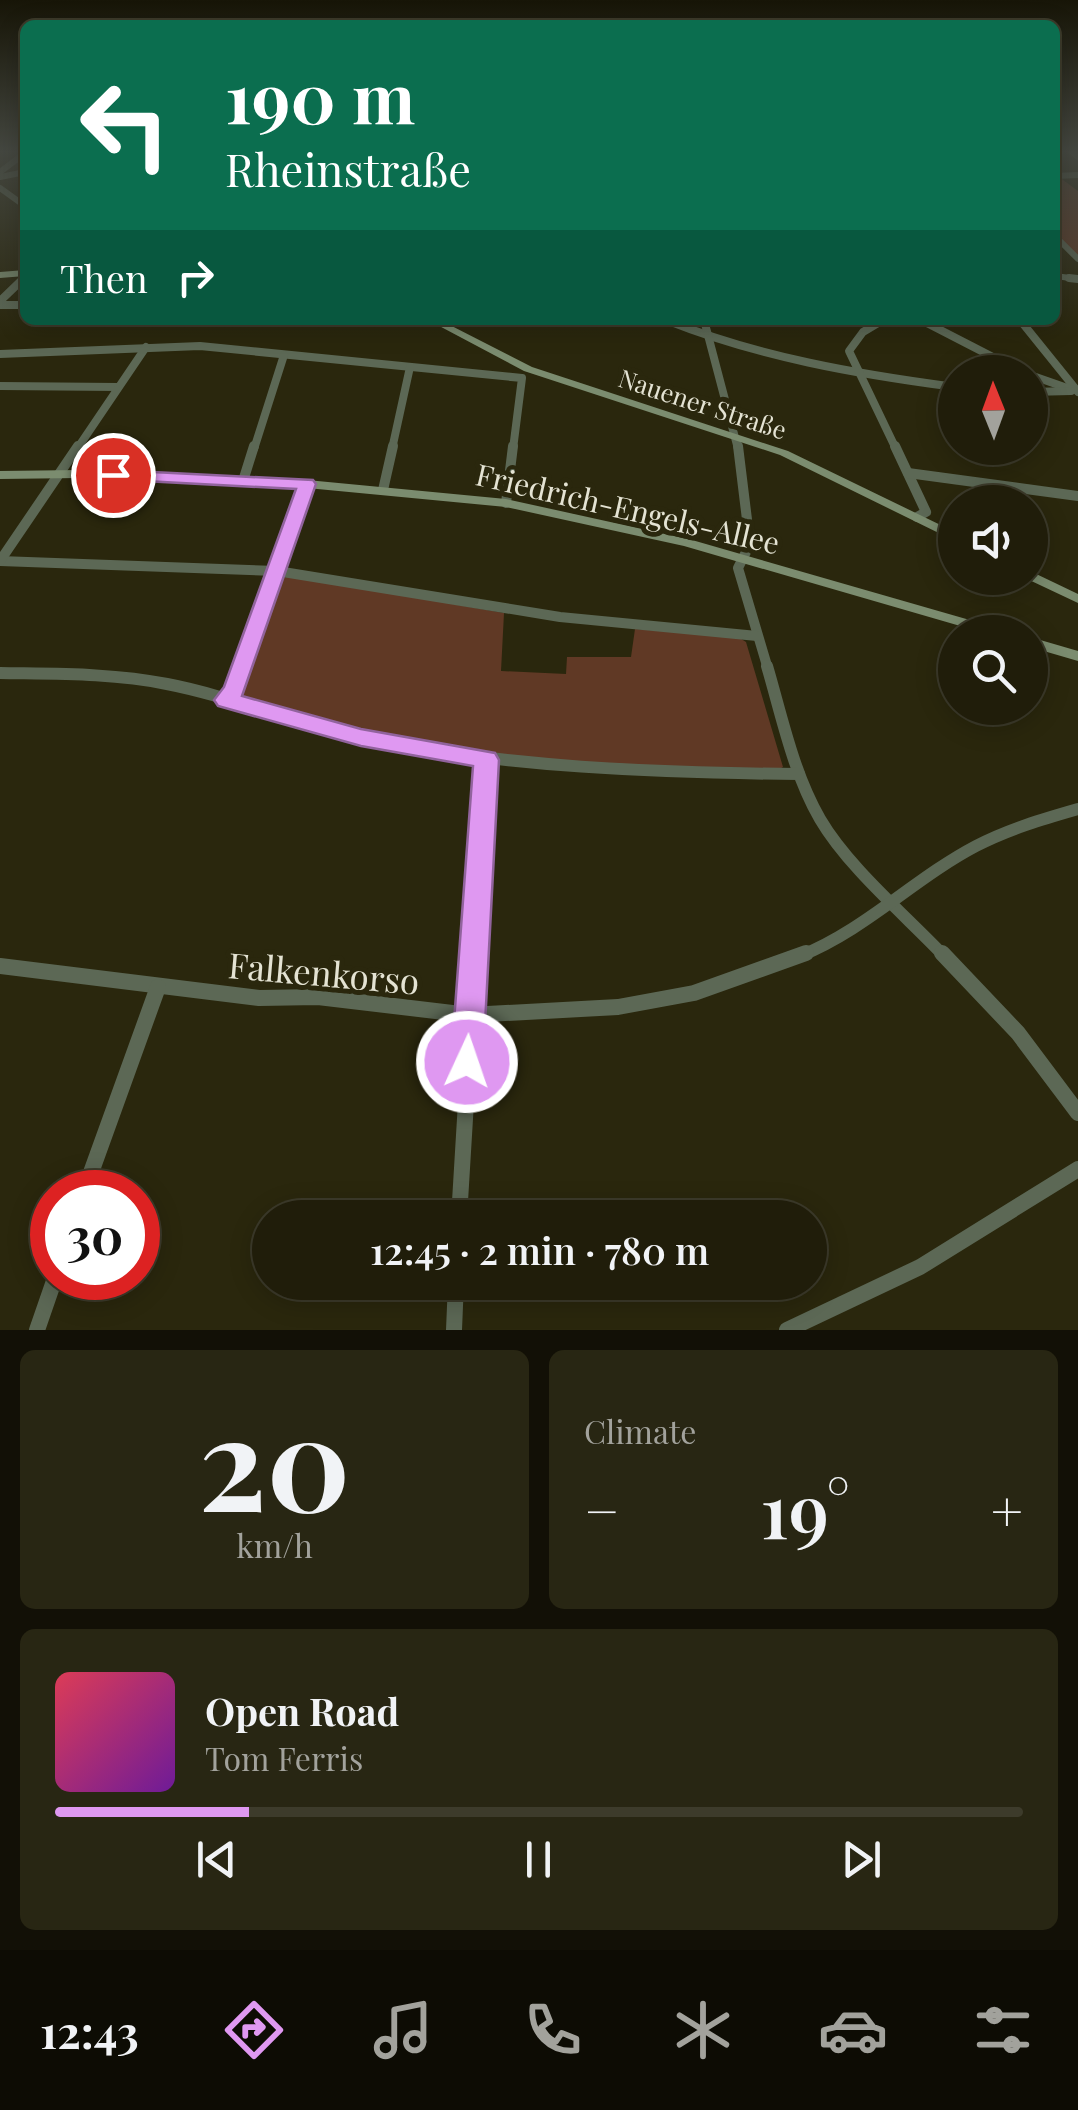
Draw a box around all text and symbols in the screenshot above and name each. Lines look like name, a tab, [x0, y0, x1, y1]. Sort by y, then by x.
text: 190 m	[225, 48, 415, 142]
icon: left	[60, 60, 190, 190]
text: Rheinstraße	[225, 138, 471, 198]
icon: right	[168, 250, 223, 305]
text: Then	[60, 252, 148, 303]
north arrow	[938, 355, 1048, 465]
map controls	[938, 355, 1048, 725]
street label: Nauener Straße	[615, 360, 791, 446]
pin	[71, 433, 156, 518]
icon: arrive	[86, 448, 141, 503]
street label: Friedrich-Engels-Allee	[472, 454, 784, 562]
button: sound	[938, 485, 1048, 595]
button: search	[938, 615, 1048, 725]
street label: Falkenkorso	[227, 940, 421, 1004]
position arrow	[415, 1010, 519, 1114]
speed limit sign: 30	[30, 1170, 160, 1300]
text: 12:45 · 2 min · 780 m	[370, 1224, 709, 1275]
text: 20	[199, 1371, 350, 1545]
text: Climate	[584, 1409, 696, 1452]
text: 19°	[760, 1458, 850, 1558]
text: −	[584, 1472, 620, 1546]
text: +	[991, 1472, 1023, 1546]
text: km/h	[236, 1523, 313, 1566]
text: Open Road	[205, 1685, 399, 1736]
text: Tom Ferris	[205, 1736, 363, 1779]
icon: previous	[189, 1832, 244, 1887]
icon: pause	[511, 1832, 566, 1887]
icon: next	[834, 1832, 889, 1887]
icon: directions	[219, 1995, 289, 2065]
icon: music	[368, 1995, 438, 2065]
icon: phone	[518, 1995, 588, 2065]
icon: climate	[668, 1995, 738, 2065]
icon: car	[818, 1995, 888, 2065]
icon: filters	[968, 1995, 1038, 2065]
text: 12:43	[40, 2000, 139, 2060]

